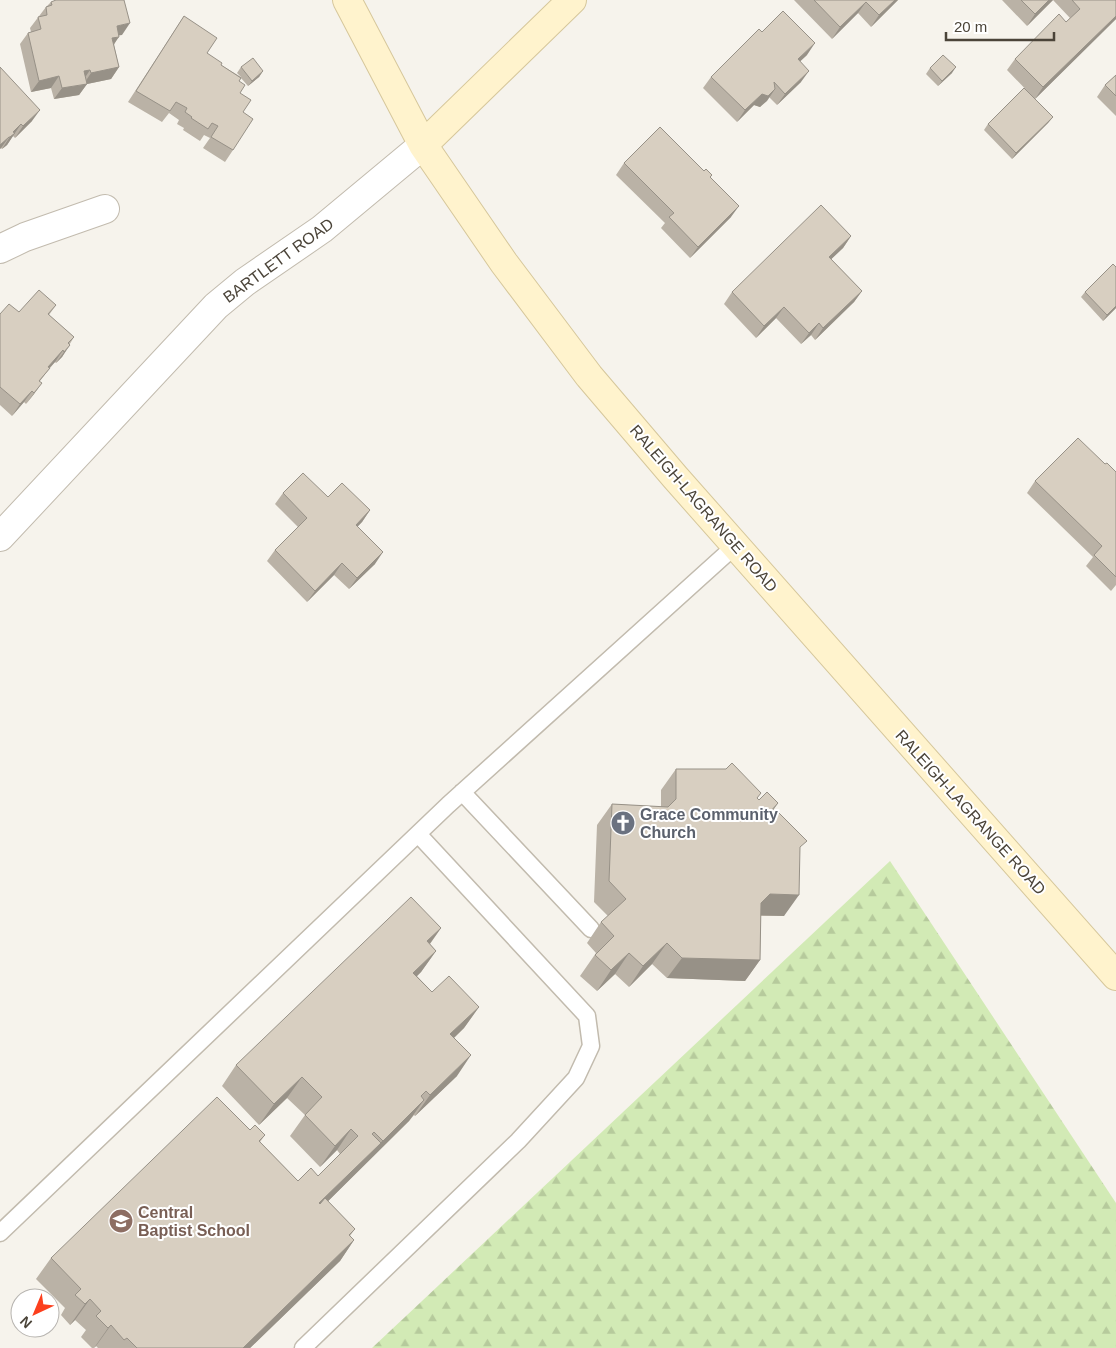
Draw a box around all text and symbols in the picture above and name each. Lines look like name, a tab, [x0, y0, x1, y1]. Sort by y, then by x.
scale bar	[946, 10, 1054, 42]
text: 20 m	[954, 18, 987, 35]
street label: BARTLETT ROAD	[220, 215, 337, 306]
street label: RALEIGH-LAGRANGE ROAD	[627, 422, 781, 595]
street label: RALEIGH-LAGRANGE ROAD	[892, 727, 1049, 898]
place label: Grace Community Church	[640, 806, 778, 841]
church icon: Grace Community Church	[610, 810, 636, 836]
place label: Central Baptist School	[138, 1204, 250, 1239]
school or university icon: Central Baptist School	[108, 1208, 134, 1234]
north arrow	[10, 1288, 60, 1338]
text: N	[17, 1313, 35, 1332]

